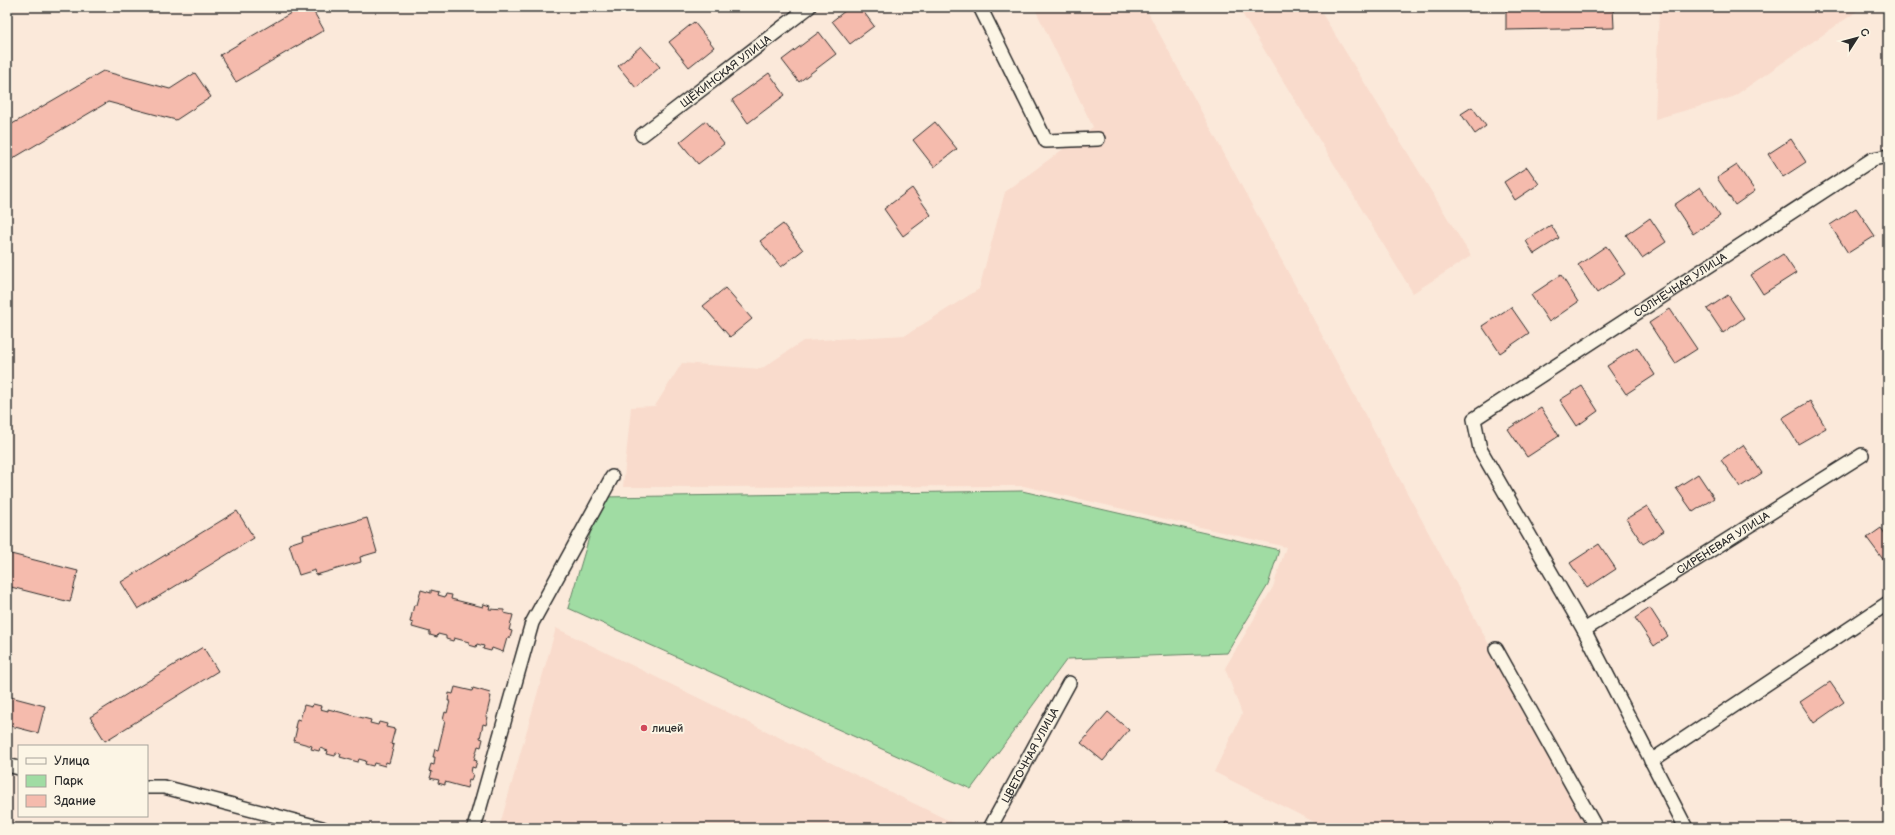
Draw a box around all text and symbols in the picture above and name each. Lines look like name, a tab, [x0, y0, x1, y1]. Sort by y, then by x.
north arrow	[1837, 18, 1877, 58]
text: С	[1857, 25, 1872, 40]
street label: ЩЁКИНСКАЯ УЛИЦА	[677, 32, 774, 110]
street label: СОЛНЕЧНАЯ УЛИЦА	[1631, 250, 1729, 320]
street label: СИРЕНЕВАЯ УЛИЦА	[1674, 508, 1772, 577]
street label: ЦВЕТОЧНАЯ УЛИЦА	[999, 705, 1061, 805]
place label: лицей	[652, 722, 683, 735]
marker: лицей	[639, 723, 649, 733]
legend	[18, 745, 148, 817]
text: Улица	[54, 754, 90, 769]
text: Парк	[54, 774, 84, 789]
text: Здание	[54, 794, 96, 809]

